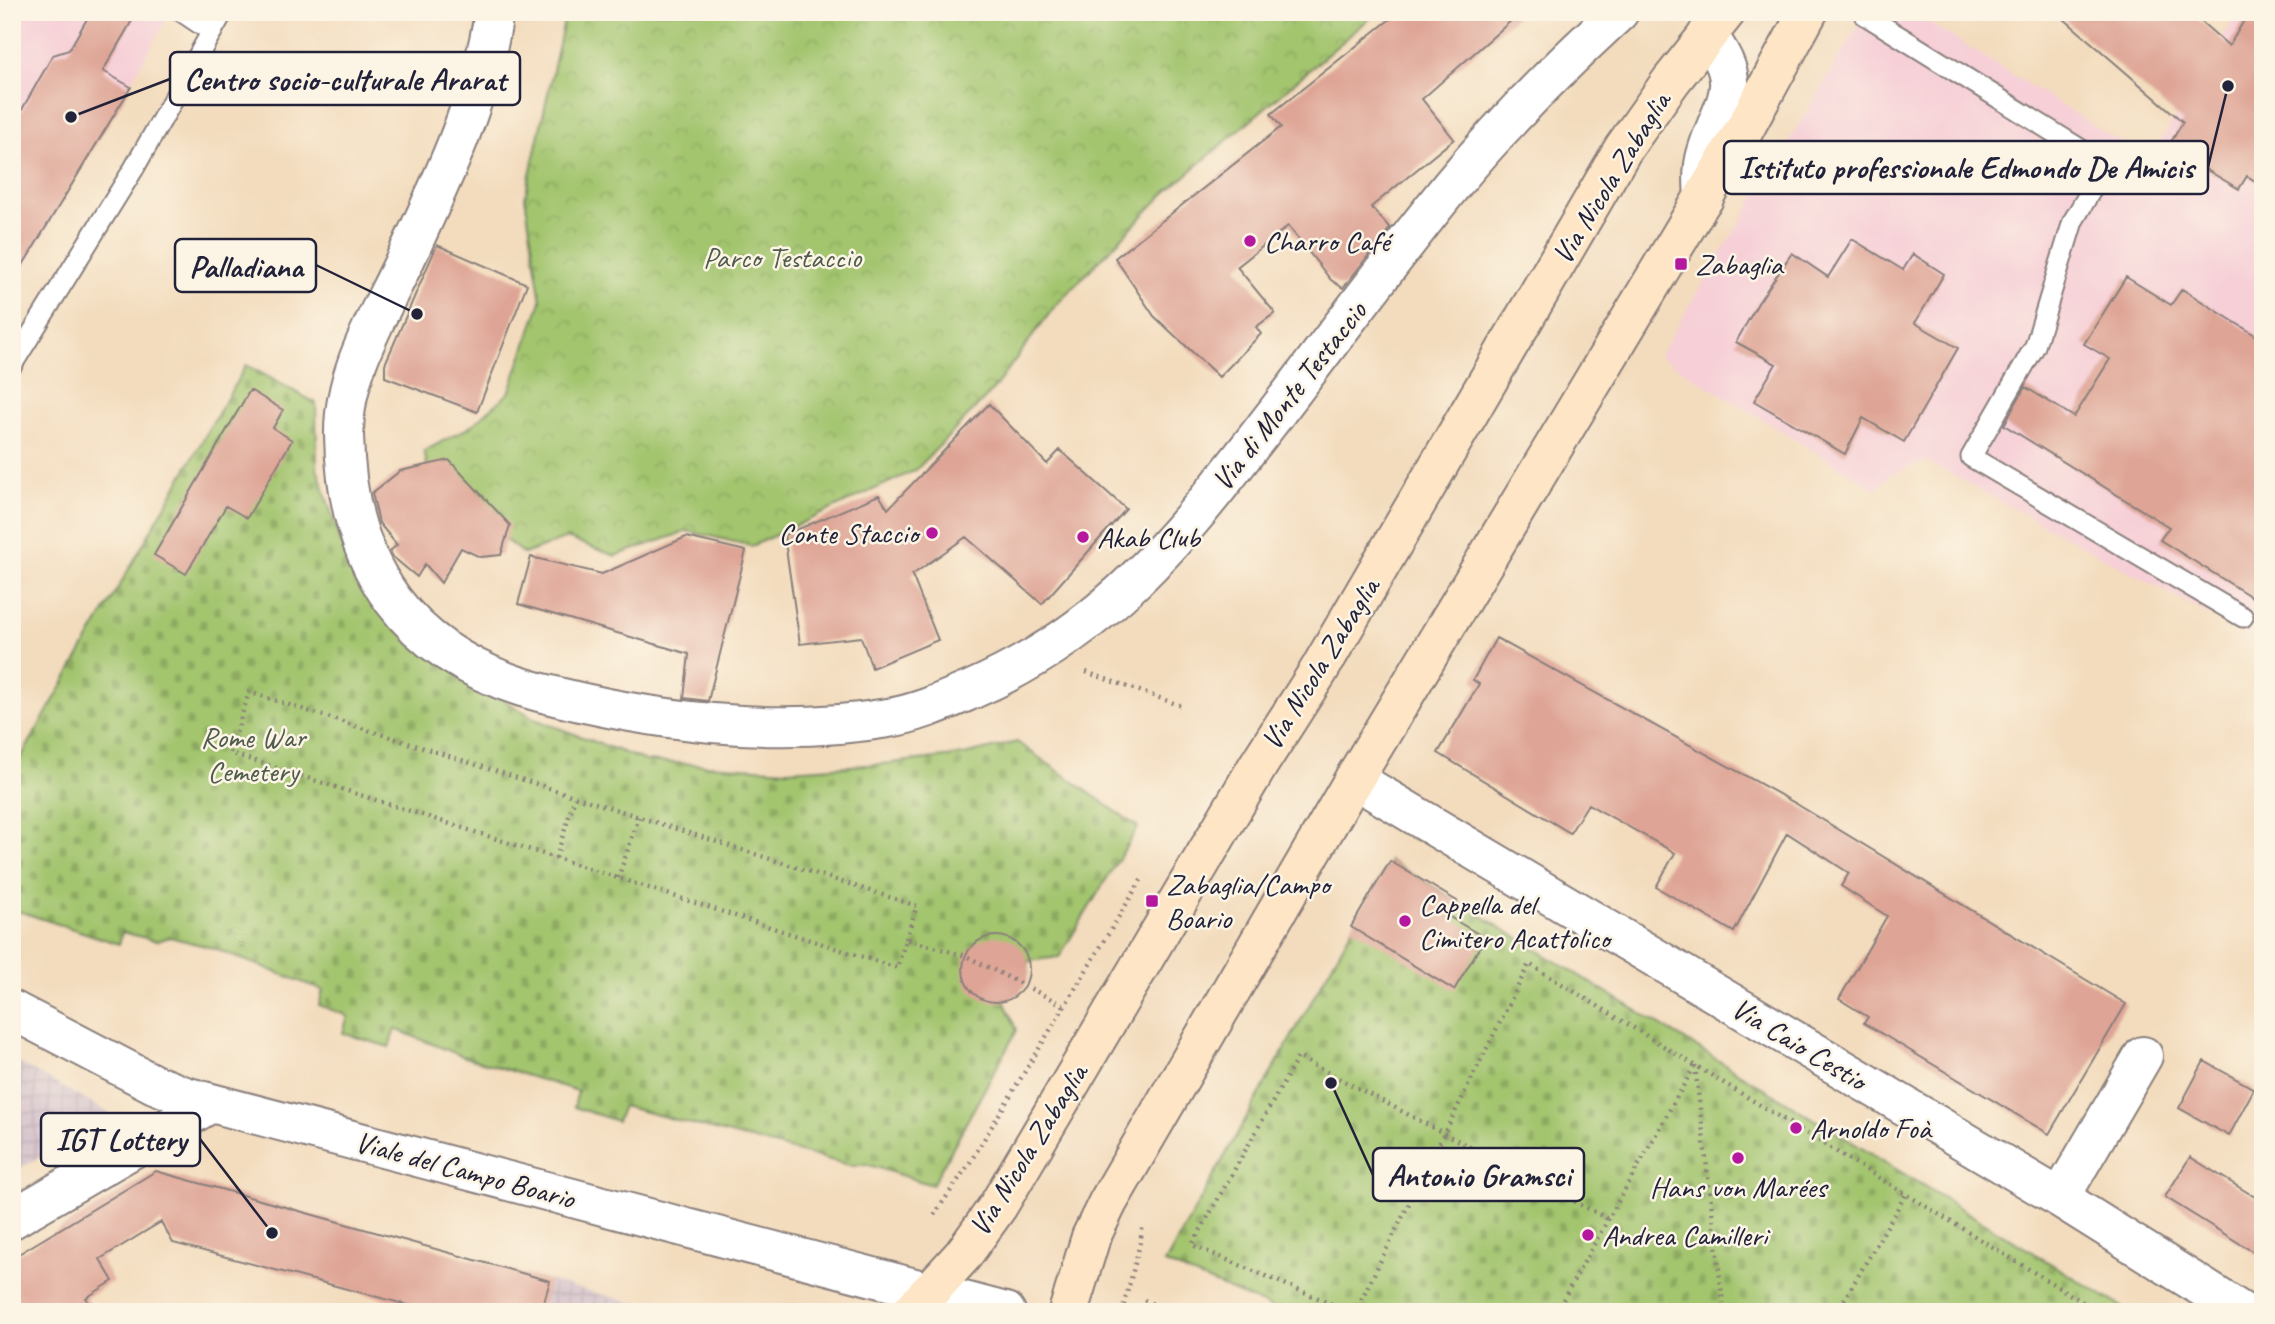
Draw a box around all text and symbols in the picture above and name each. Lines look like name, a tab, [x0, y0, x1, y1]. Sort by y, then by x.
callout: Centro socio-culturale Ararat	[170, 52, 520, 105]
text: Centro socio-culturale Ararat	[184, 59, 509, 100]
street label: Via Nicola Zabaglia	[1543, 83, 1680, 271]
callout: Istituto professionale Edmondo De Amicis	[1724, 141, 2208, 194]
text: Istituto professionale Edmondo De Amicis	[1738, 147, 2196, 188]
place label: Charro Café	[1264, 222, 1394, 260]
marker: Charro Café	[1242, 233, 1258, 249]
park label: Parco Testaccio	[703, 238, 862, 276]
callout: Palladiana	[175, 239, 316, 292]
place label: Zabaglia	[1695, 245, 1785, 283]
text: Palladiana	[189, 246, 306, 287]
marker: Zabaglia	[1673, 256, 1689, 272]
street label: Via di Monte Testaccio	[1203, 293, 1376, 498]
place label: Conte Staccio	[779, 514, 921, 552]
place label: Akab Club	[1097, 518, 1202, 556]
marker: Conte Staccio	[924, 525, 940, 541]
marker: Akab Club	[1075, 529, 1091, 545]
street label: Via Nicola Zabaglia	[1252, 569, 1389, 757]
park label: Rome War Cemetery	[201, 718, 308, 790]
place label: Zabaglia/Campo Boario	[1166, 865, 1333, 937]
place label: Cappella del Cimitero Acattolico	[1419, 885, 1613, 957]
marker: Zabaglia/Campo Boario	[1144, 893, 1160, 909]
marker: Cappella del Cimitero Acattolico	[1397, 913, 1413, 929]
street label: Via Caio Cestio	[1725, 989, 1876, 1101]
street label: Via Nicola Zabaglia	[960, 1055, 1097, 1243]
place label: Arnoldo Foà	[1810, 1109, 1933, 1147]
callout: IGT Lottery	[41, 1113, 200, 1166]
text: IGT Lottery	[56, 1119, 189, 1160]
marker: Arnoldo Foà	[1788, 1120, 1804, 1136]
street label: Viale del Campo Boario	[351, 1122, 580, 1218]
callout: Antonio Gramsci	[1373, 1148, 1584, 1201]
marker: Hans von Marées	[1730, 1150, 1746, 1166]
text: Antonio Gramsci	[1387, 1155, 1574, 1196]
place label: Hans von Marées	[1650, 1168, 1829, 1206]
place label: Andrea Camilleri	[1602, 1216, 1770, 1254]
marker: Andrea Camilleri	[1580, 1227, 1596, 1243]

